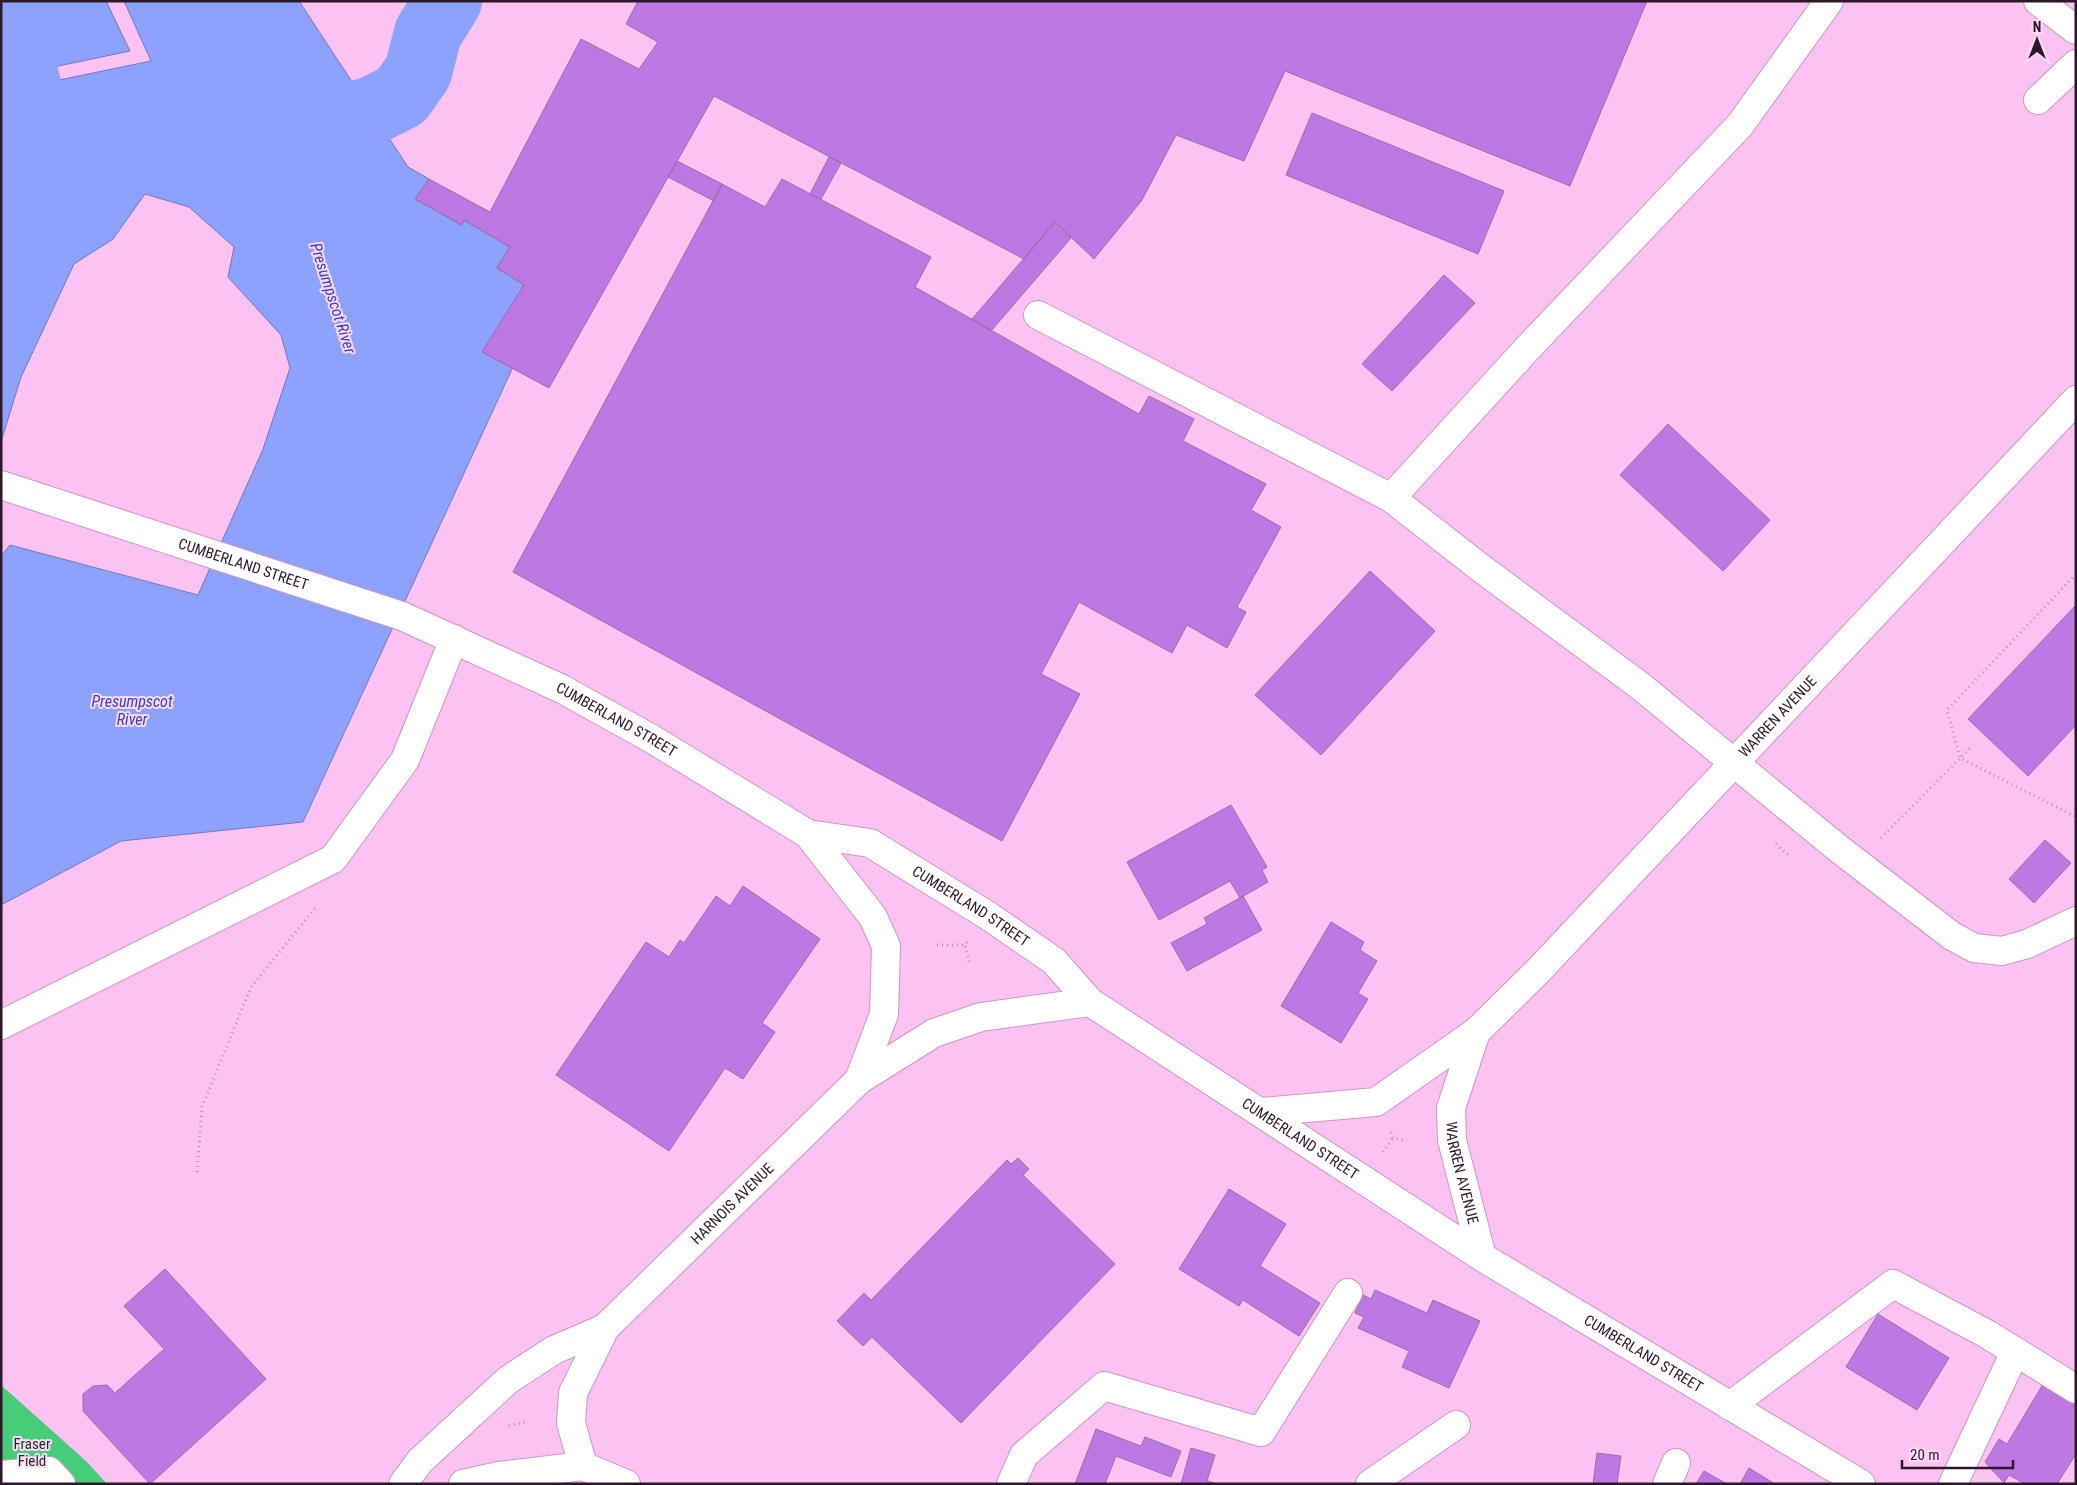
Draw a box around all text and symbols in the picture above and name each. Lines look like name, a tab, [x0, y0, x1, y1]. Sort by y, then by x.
north arrow	[2012, 15, 2062, 65]
text: N	[2033, 19, 2041, 35]
water label: Presumpscot River	[306, 240, 360, 357]
street label: CUMBERLAND STREET	[176, 535, 311, 594]
street label: WARREN AVENUE	[1735, 672, 1820, 761]
street label: CUMBERLAND STREET	[553, 679, 680, 761]
water label: Presumpscot River	[91, 692, 173, 729]
street label: CUMBERLAND STREET	[909, 862, 1033, 951]
street label: CUMBERLAND STREET	[1238, 1094, 1362, 1183]
street label: WARREN AVENUE	[1442, 1121, 1482, 1226]
street label: HARNOIS AVENUE	[687, 1159, 777, 1248]
street label: CUMBERLAND STREET	[1581, 1311, 1706, 1396]
park label: Fraser Field	[14, 1435, 51, 1470]
scale bar	[1902, 1438, 2013, 1470]
text: 20 m	[1910, 1446, 1940, 1464]

